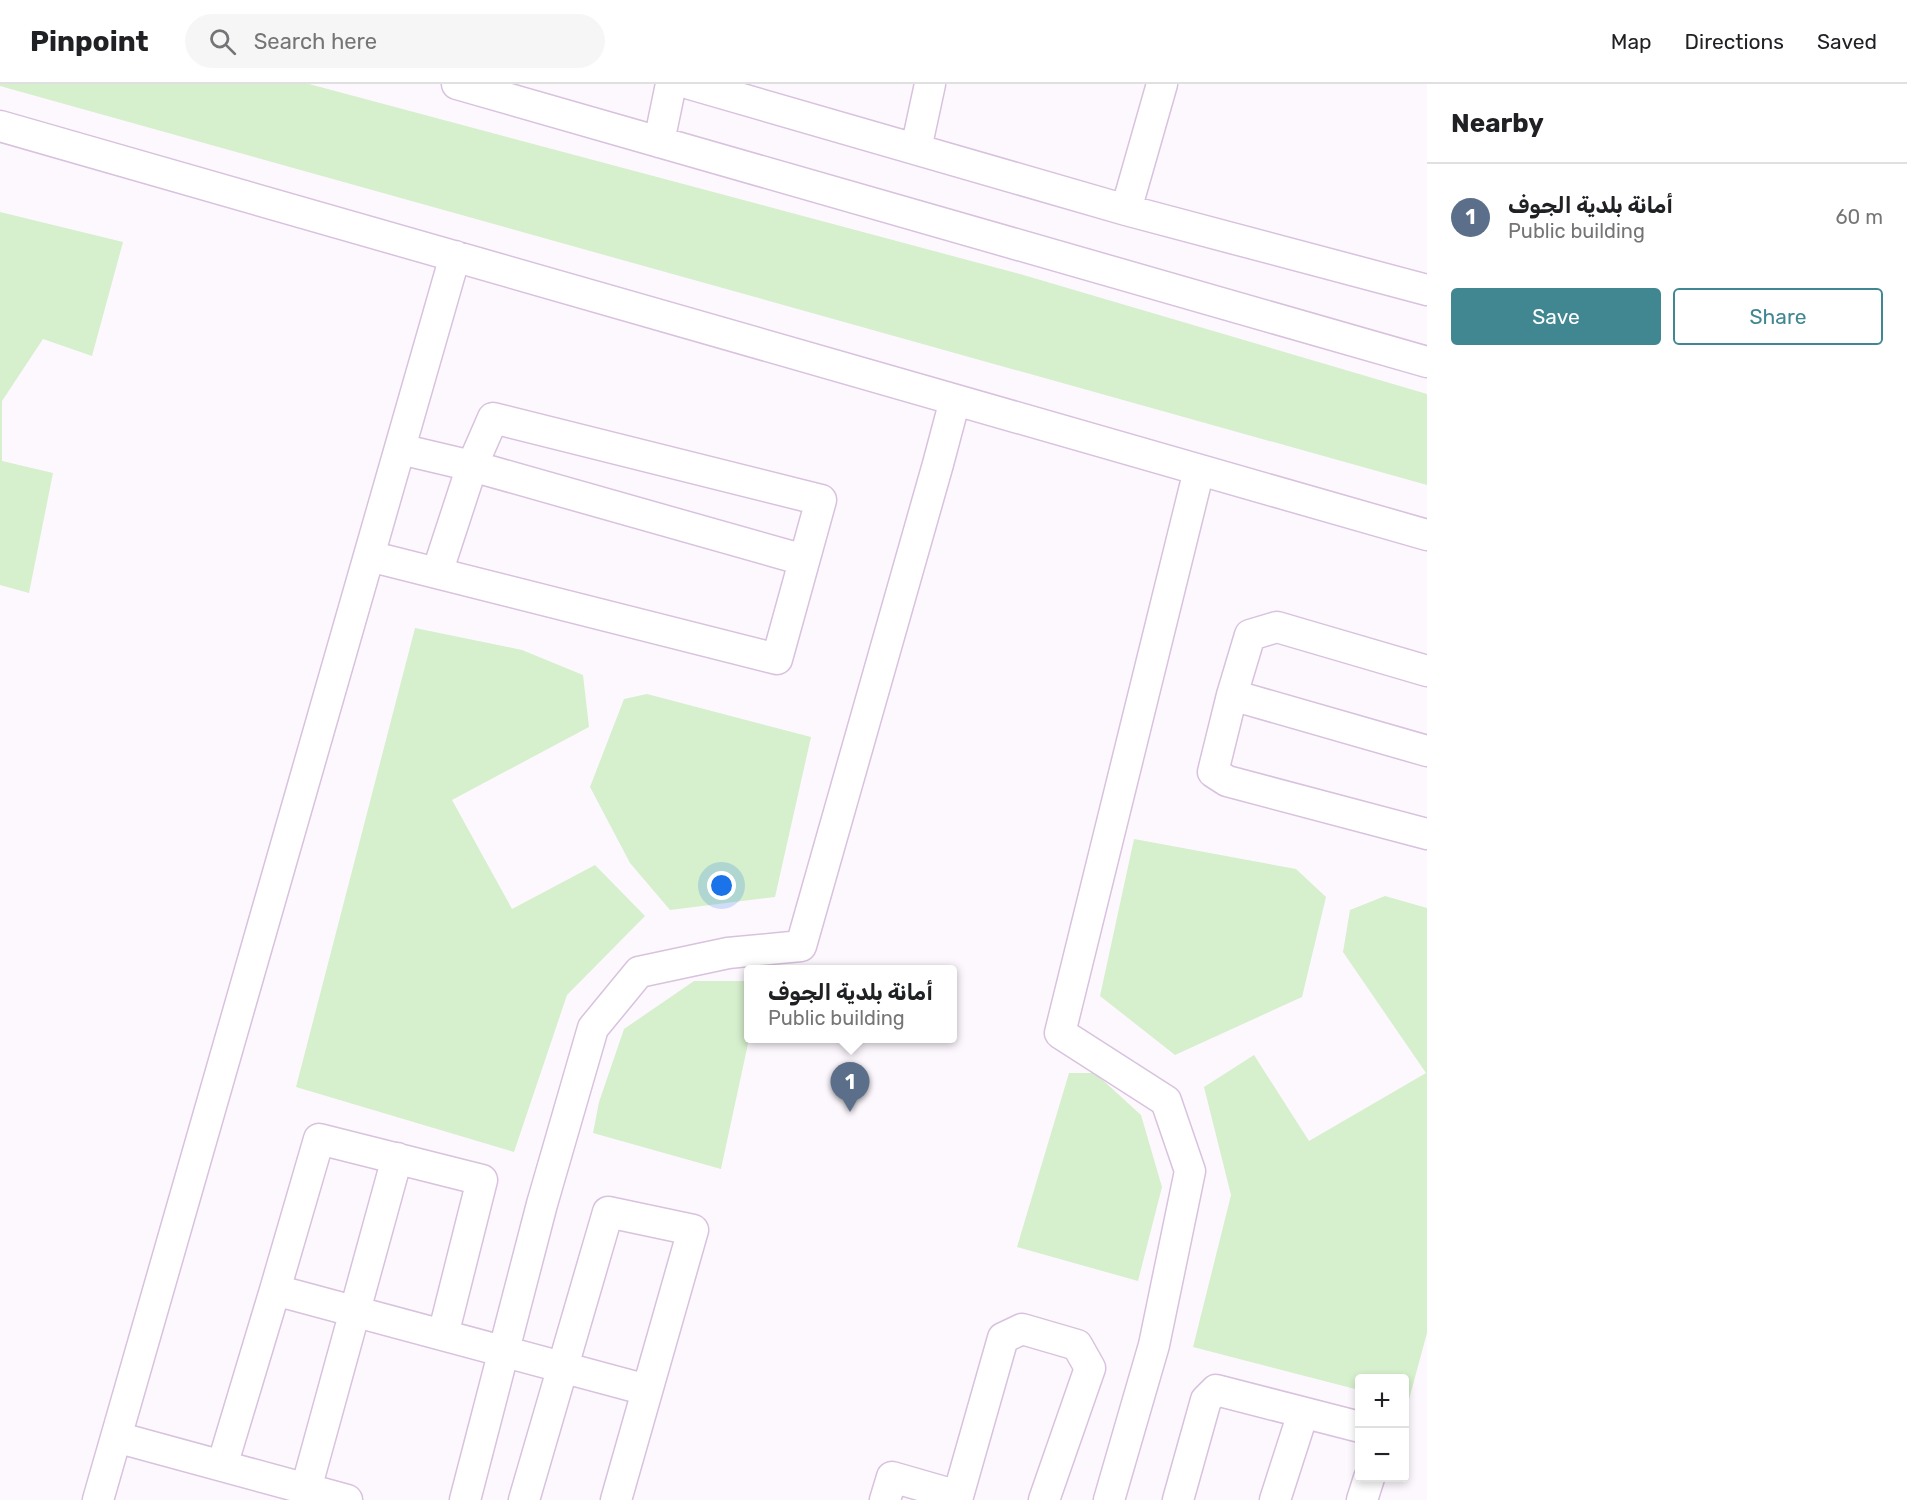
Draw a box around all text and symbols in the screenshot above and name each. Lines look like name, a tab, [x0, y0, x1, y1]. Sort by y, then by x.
search box	[185, 14, 605, 68]
text: Pinpoint	[30, 25, 149, 58]
icon: search	[206, 25, 239, 58]
text: Search here	[254, 28, 377, 55]
text: Map	[1611, 29, 1652, 54]
text: Directions	[1685, 29, 1784, 54]
text: Saved	[1817, 29, 1877, 54]
text: Nearby	[1451, 108, 1544, 139]
text: أمانة بلدية الجوف	[1508, 192, 1673, 219]
text: 1	[1466, 205, 1475, 229]
text: 60 m	[1836, 205, 1883, 229]
text: Public building	[1508, 219, 1645, 243]
button: Save	[1451, 288, 1661, 345]
button: Share	[1673, 288, 1883, 345]
your location	[707, 871, 736, 900]
popup	[744, 965, 957, 1043]
text: أمانة بلدية الجوف	[768, 979, 933, 1006]
text: Public building	[768, 1006, 905, 1030]
pin: 1	[830, 1062, 870, 1112]
map controls	[1355, 1374, 1409, 1482]
button: +	[1355, 1374, 1409, 1428]
button: −	[1355, 1428, 1409, 1482]

